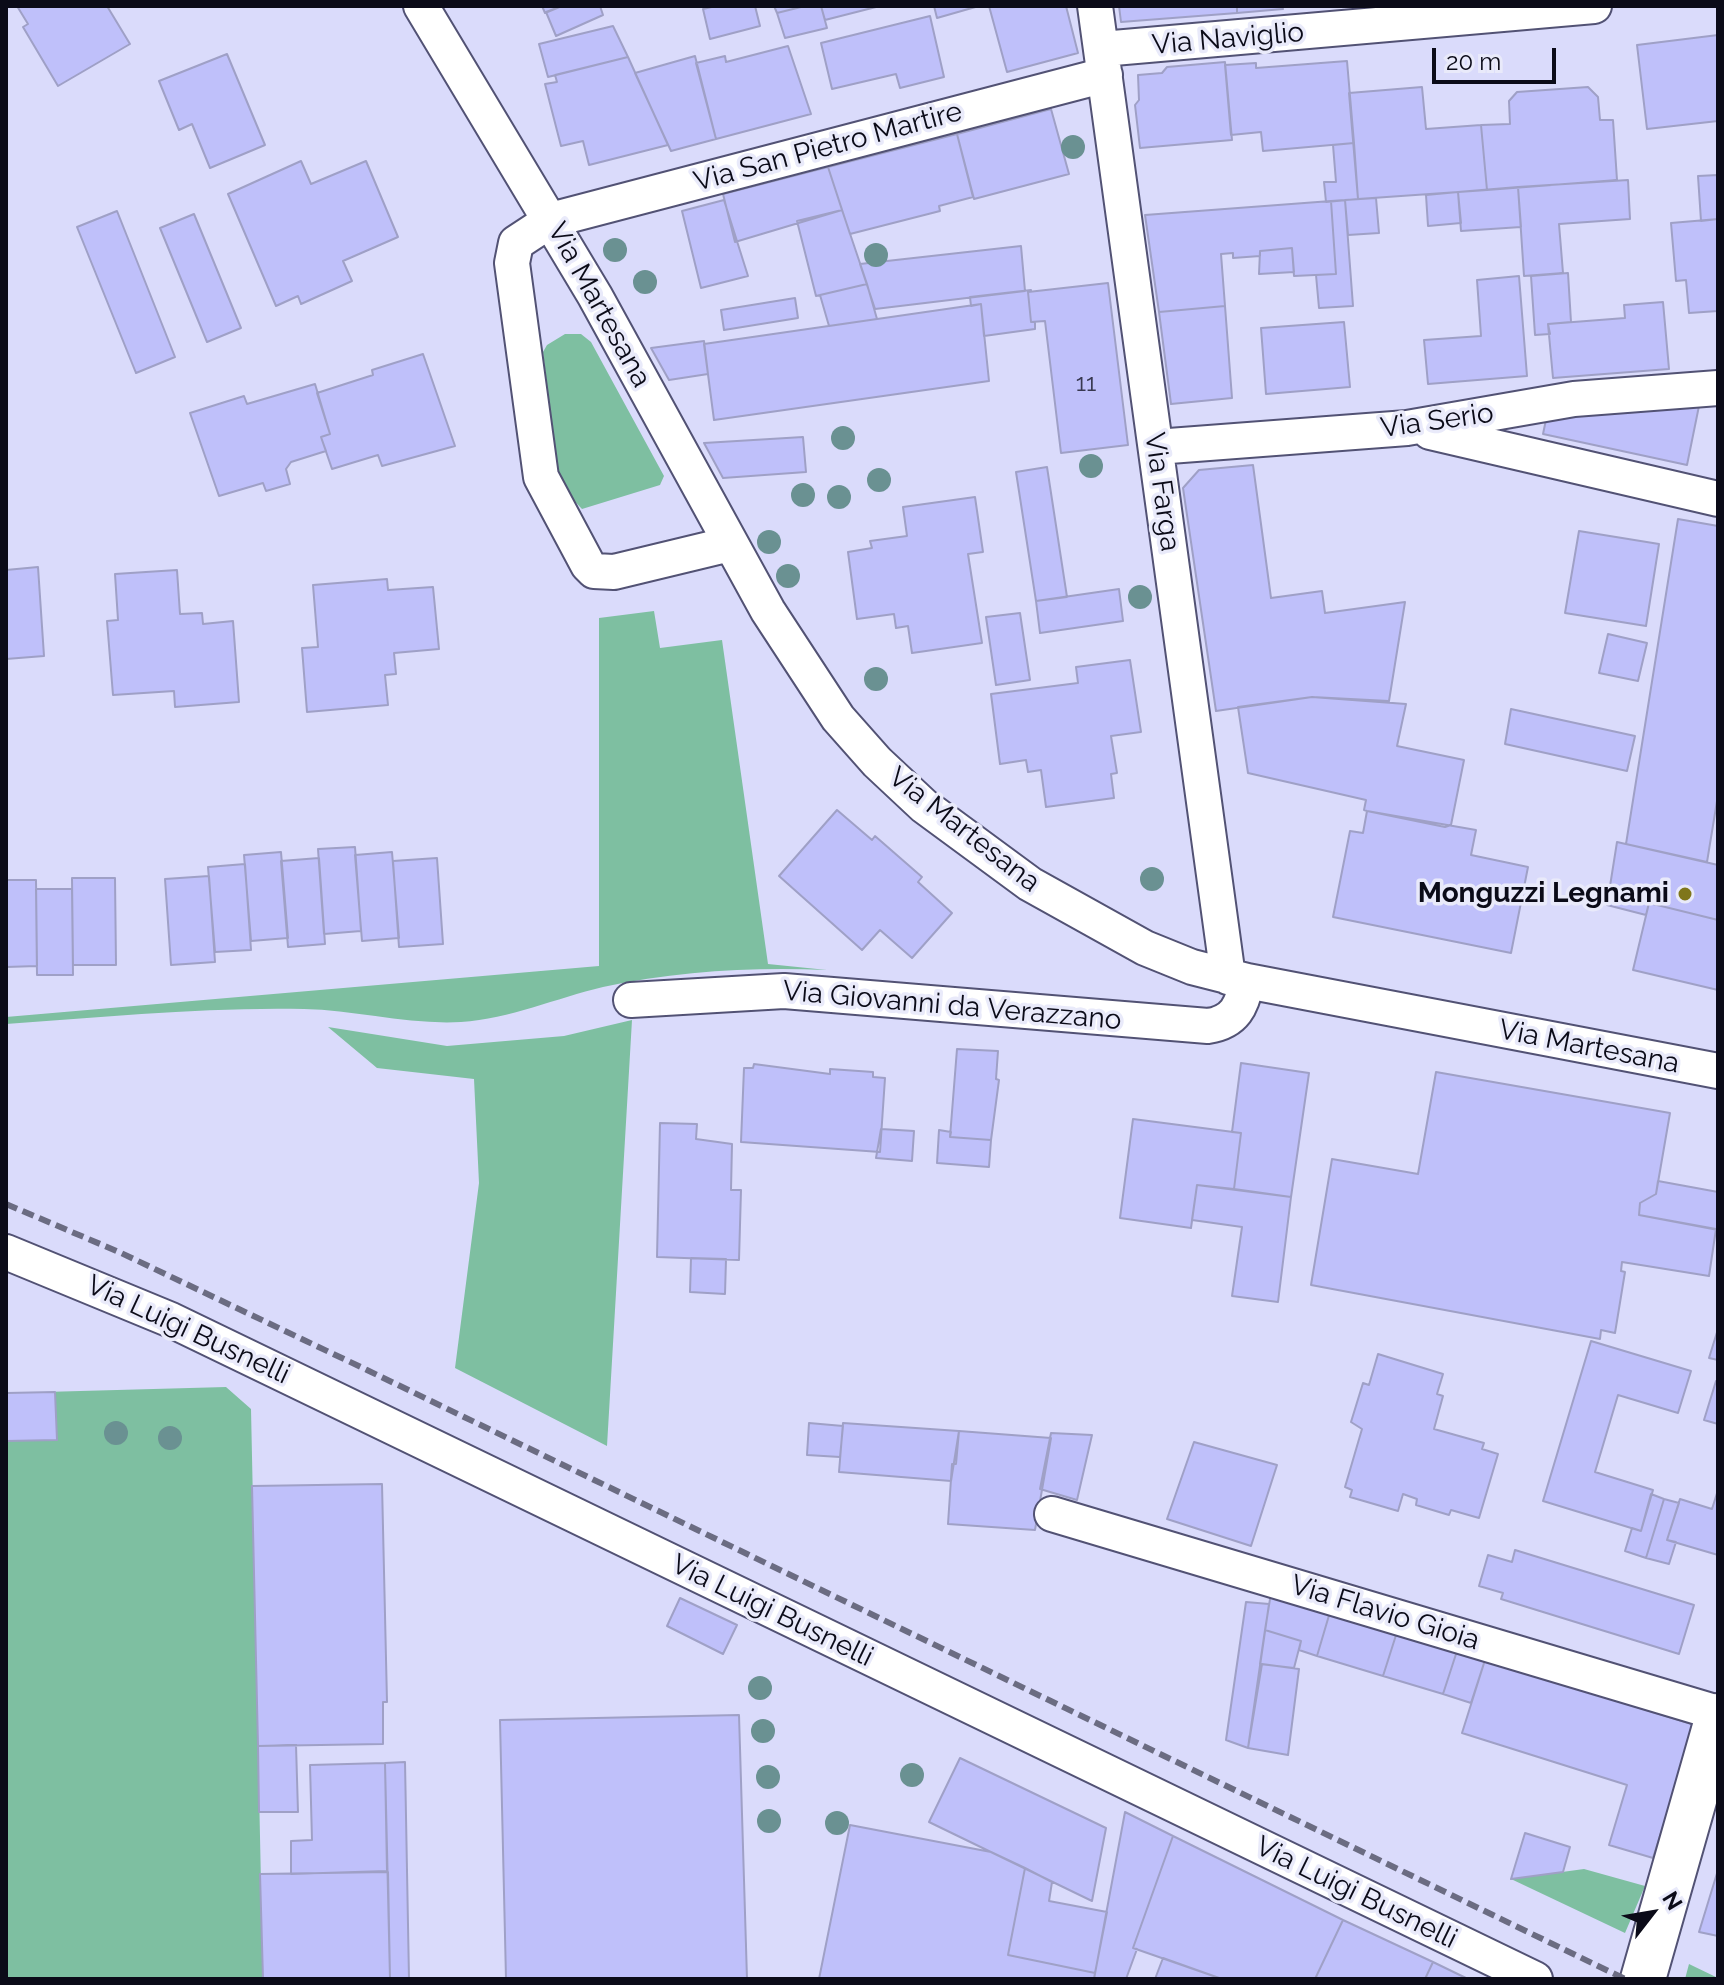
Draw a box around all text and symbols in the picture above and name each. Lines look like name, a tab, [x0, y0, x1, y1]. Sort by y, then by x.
street label: Via Naviglio	[1151, 16, 1305, 62]
scale bar	[1436, 32, 1560, 82]
text: 20 m	[1446, 47, 1501, 76]
street label: Via San Pietro Martire	[690, 95, 966, 199]
street label: Via Martesana	[540, 217, 658, 393]
house number: 11	[1076, 370, 1096, 398]
street label: Via Serio	[1378, 396, 1496, 446]
street label: Via Farga	[1137, 431, 1187, 553]
street label: Via Martesana	[882, 760, 1046, 900]
place label: Monguzzi Legnami	[1418, 877, 1669, 911]
marker: Monguzzi Legnami	[1676, 885, 1694, 903]
street label: Via Giovanni da Verazzano	[781, 974, 1123, 1038]
street label: Via Martesana	[1496, 1013, 1682, 1081]
street label: Via Luigi Busnelli	[81, 1268, 295, 1392]
street label: Via Luigi Busnelli	[666, 1548, 878, 1674]
street label: Via Flavio Gioia	[1287, 1568, 1483, 1658]
street label: Via Luigi Busnelli	[1250, 1830, 1462, 1956]
north arrow	[1612, 1873, 1692, 1953]
text: N	[1657, 1887, 1688, 1915]

